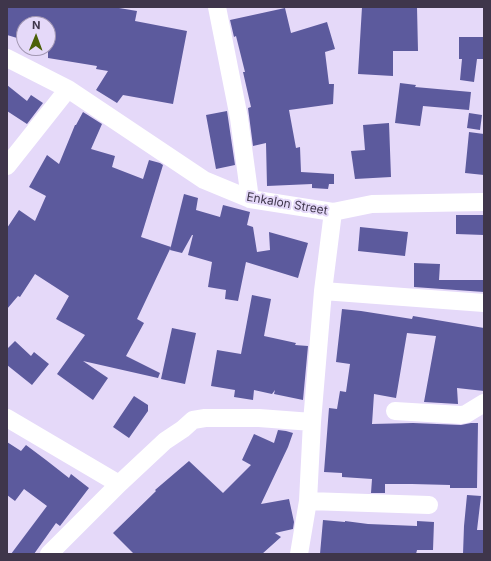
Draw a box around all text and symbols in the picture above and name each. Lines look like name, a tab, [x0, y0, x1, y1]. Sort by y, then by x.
north arrow	[16, 16, 56, 56]
text: N	[32, 18, 41, 32]
street label: Enkalon Street	[245, 190, 329, 218]

